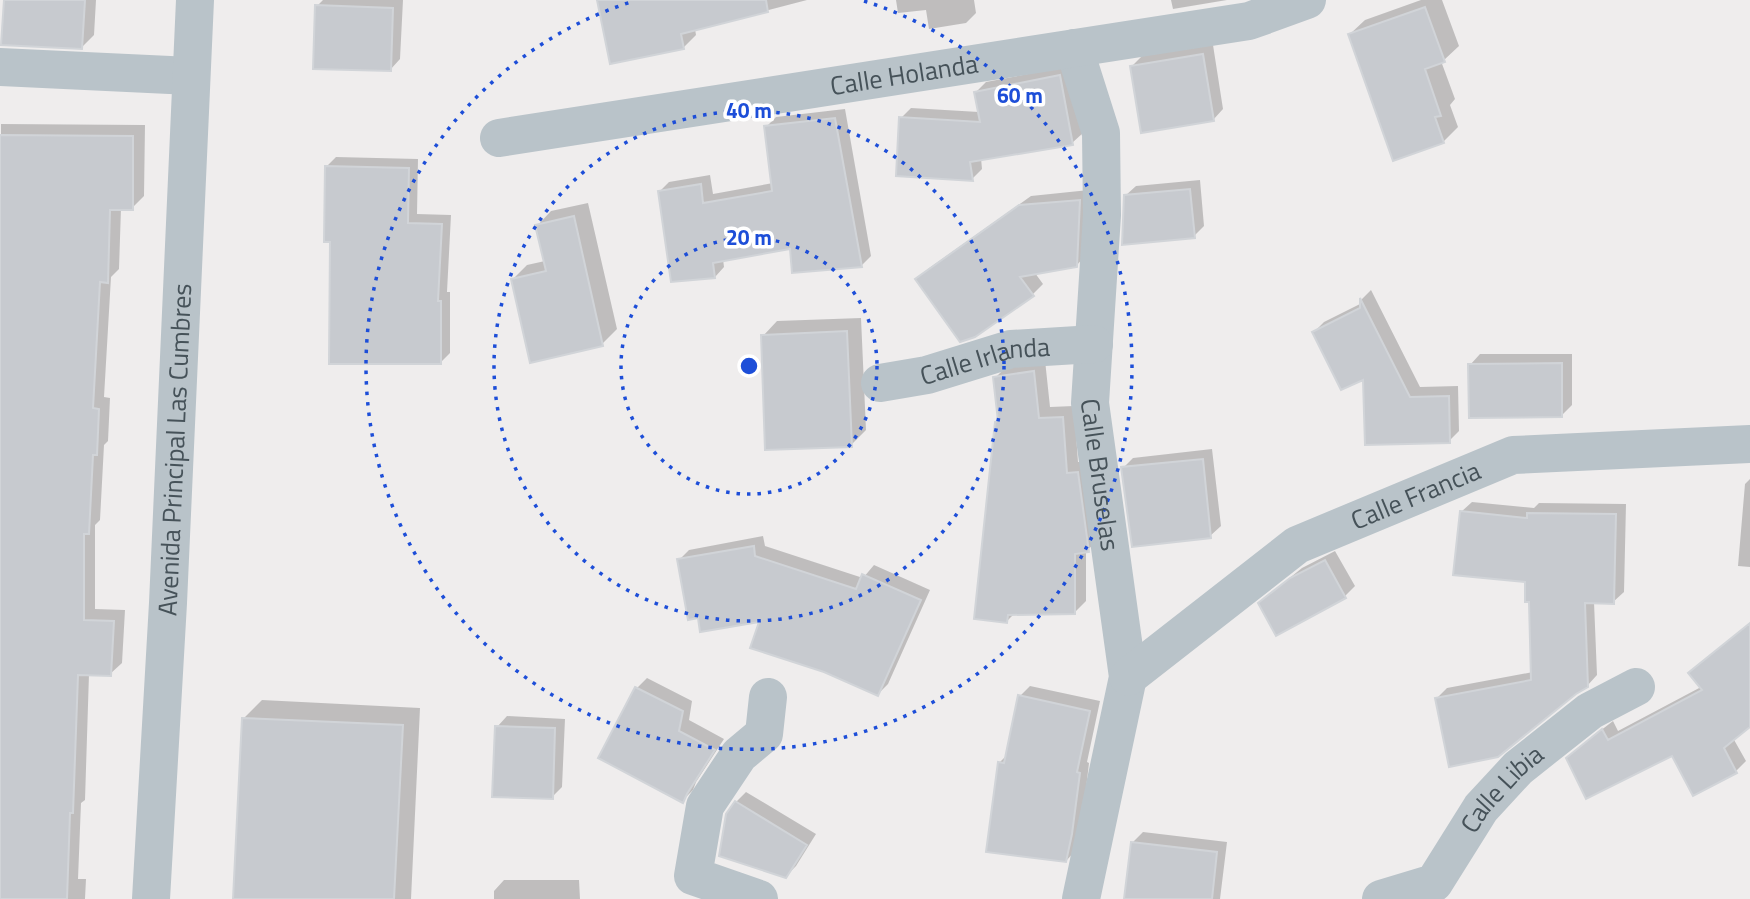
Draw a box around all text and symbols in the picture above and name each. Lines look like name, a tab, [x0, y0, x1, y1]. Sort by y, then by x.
street label: Calle Holanda	[827, 44, 981, 105]
text: 60 m	[997, 79, 1043, 111]
text: 40 m	[726, 94, 772, 126]
text: 20 m	[726, 221, 772, 253]
street label: Avenida Principal Las Cumbres	[147, 283, 201, 617]
street label: Calle Irlanda	[915, 327, 1051, 395]
centre of rings	[737, 354, 761, 378]
street label: Calle Bruselas	[1071, 396, 1130, 553]
street label: Calle Francia	[1345, 451, 1486, 539]
street label: Calle Libia	[1450, 735, 1552, 840]

